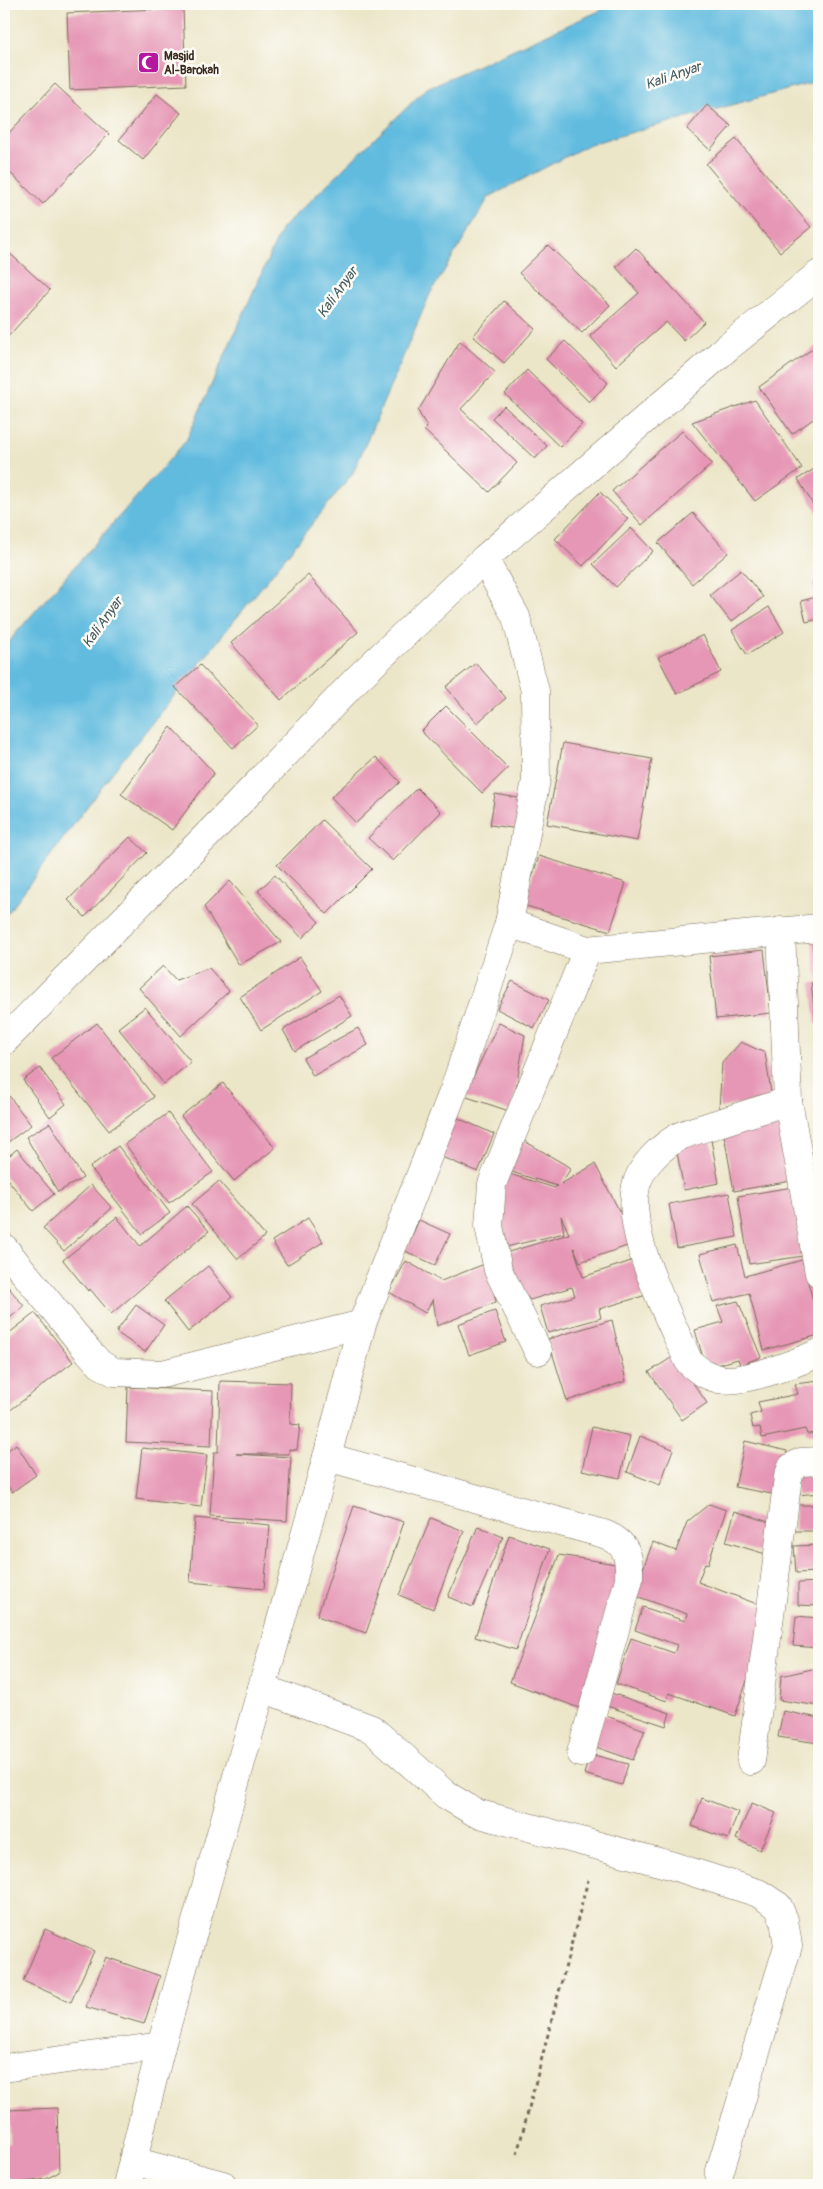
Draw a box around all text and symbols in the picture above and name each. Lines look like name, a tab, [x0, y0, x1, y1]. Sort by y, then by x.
place label: Masjid Al-Barokah	[164, 49, 219, 78]
mosque icon: Masjid Al-Barokah	[136, 51, 160, 75]
water label: Kali Anyar	[643, 57, 705, 93]
water label: Kali Anyar	[313, 262, 363, 321]
water label: Kali Anyar	[78, 592, 128, 651]

